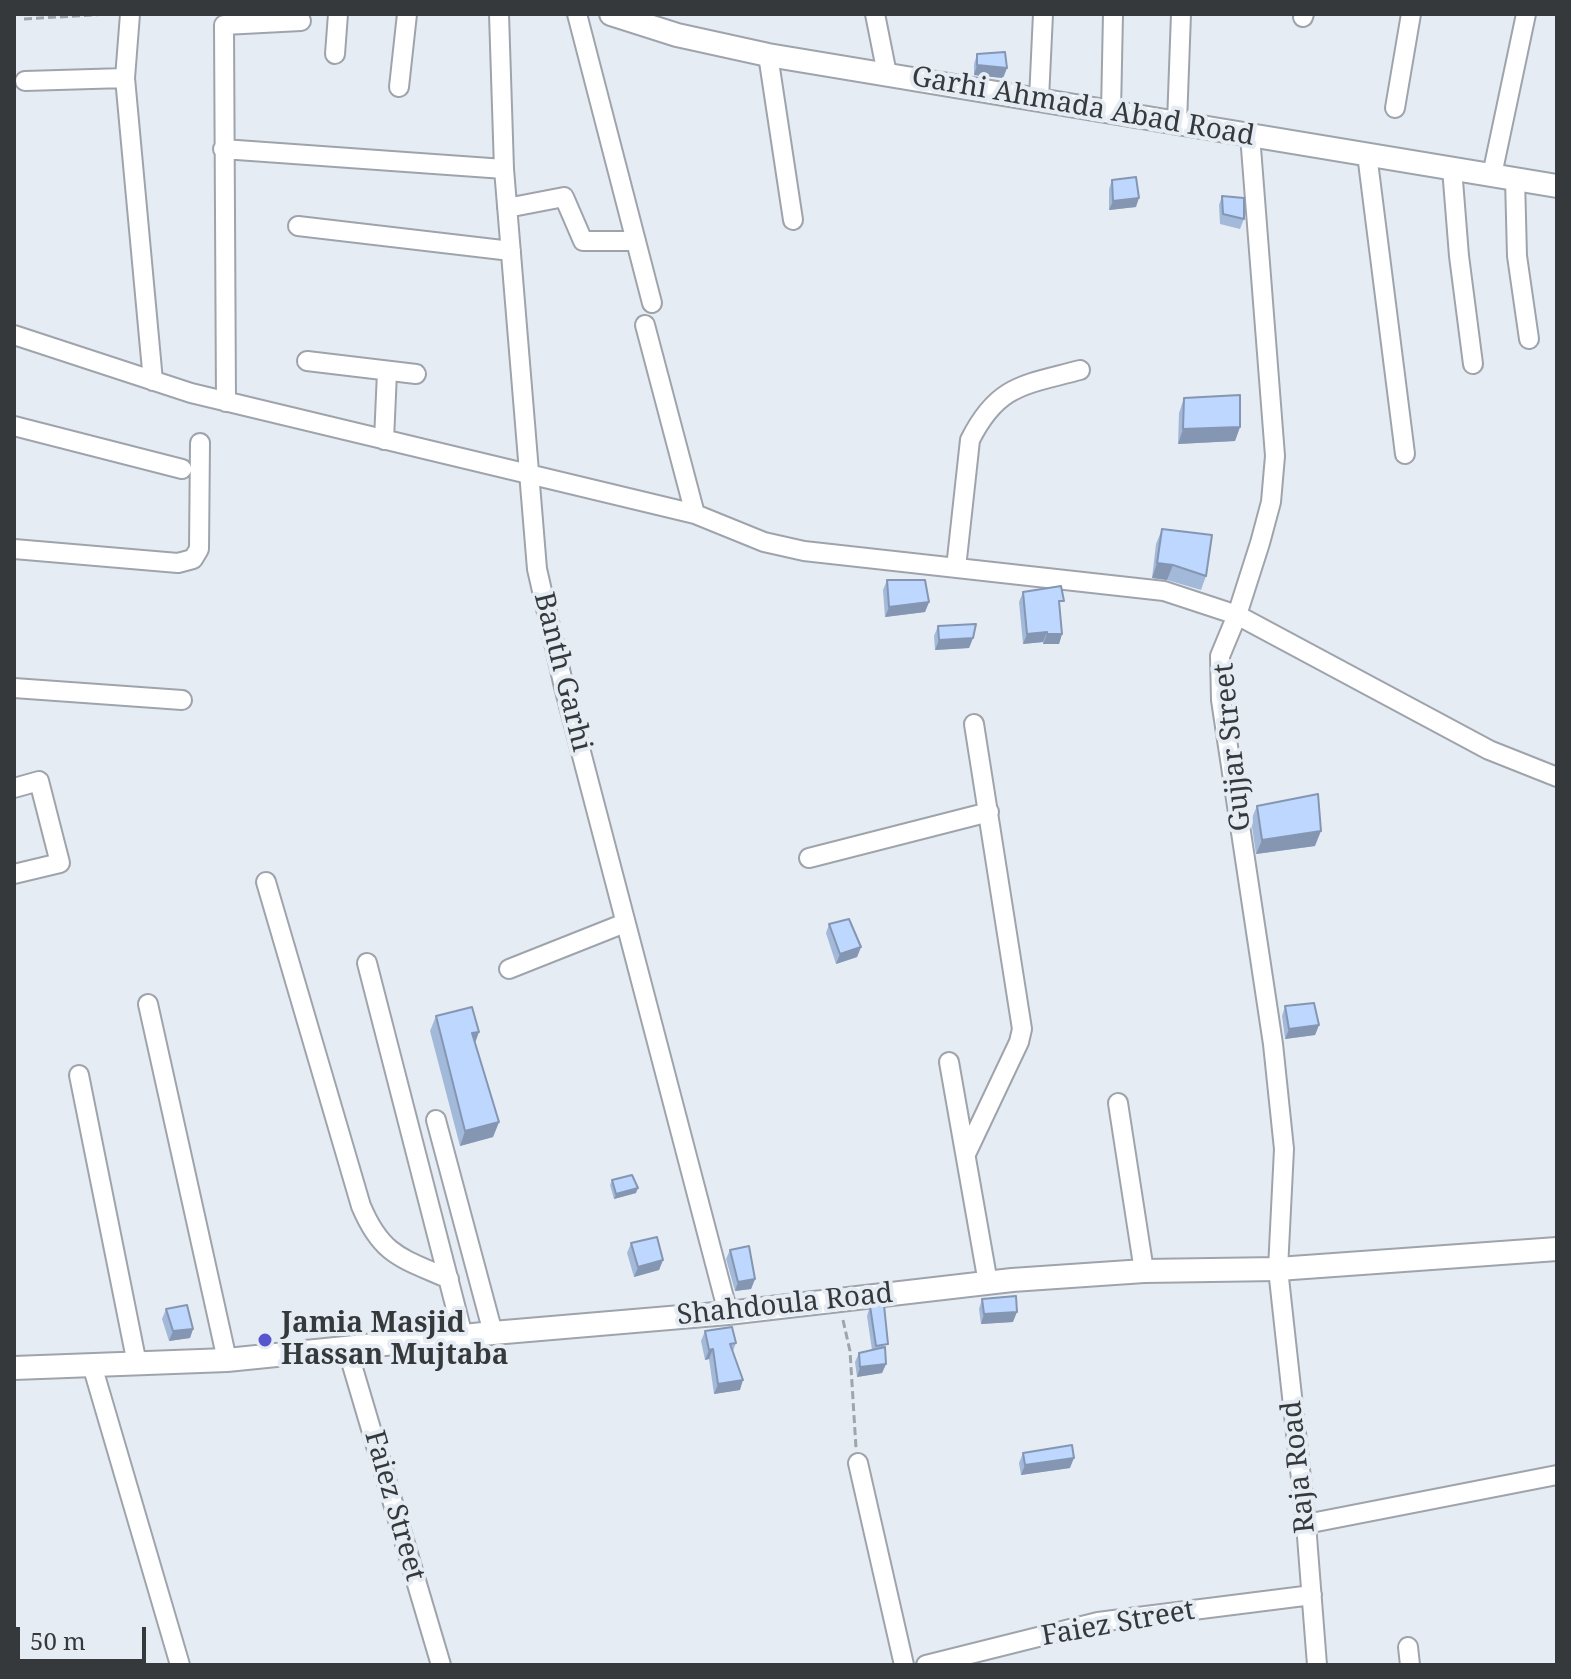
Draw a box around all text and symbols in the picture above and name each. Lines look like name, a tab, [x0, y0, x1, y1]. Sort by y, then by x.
street label: Garhi Ahmada Abad Road	[909, 60, 1257, 154]
street label: Banth Garhi	[526, 589, 598, 755]
street label: Gujjar Street	[1207, 661, 1259, 833]
street label: Shahdoula Road	[675, 1277, 895, 1333]
place label: Jamia Masjid Hassan Mujtaba	[281, 1307, 509, 1373]
marker: Jamia Masjid Hassan Mujtaba	[256, 1331, 274, 1349]
street label: Raja Road	[1275, 1399, 1323, 1535]
street label: Faiez Street	[357, 1427, 431, 1585]
street label: Faiez Street	[1039, 1594, 1197, 1654]
scale bar	[20, 1611, 150, 1661]
text: 50 m	[30, 1624, 86, 1657]

